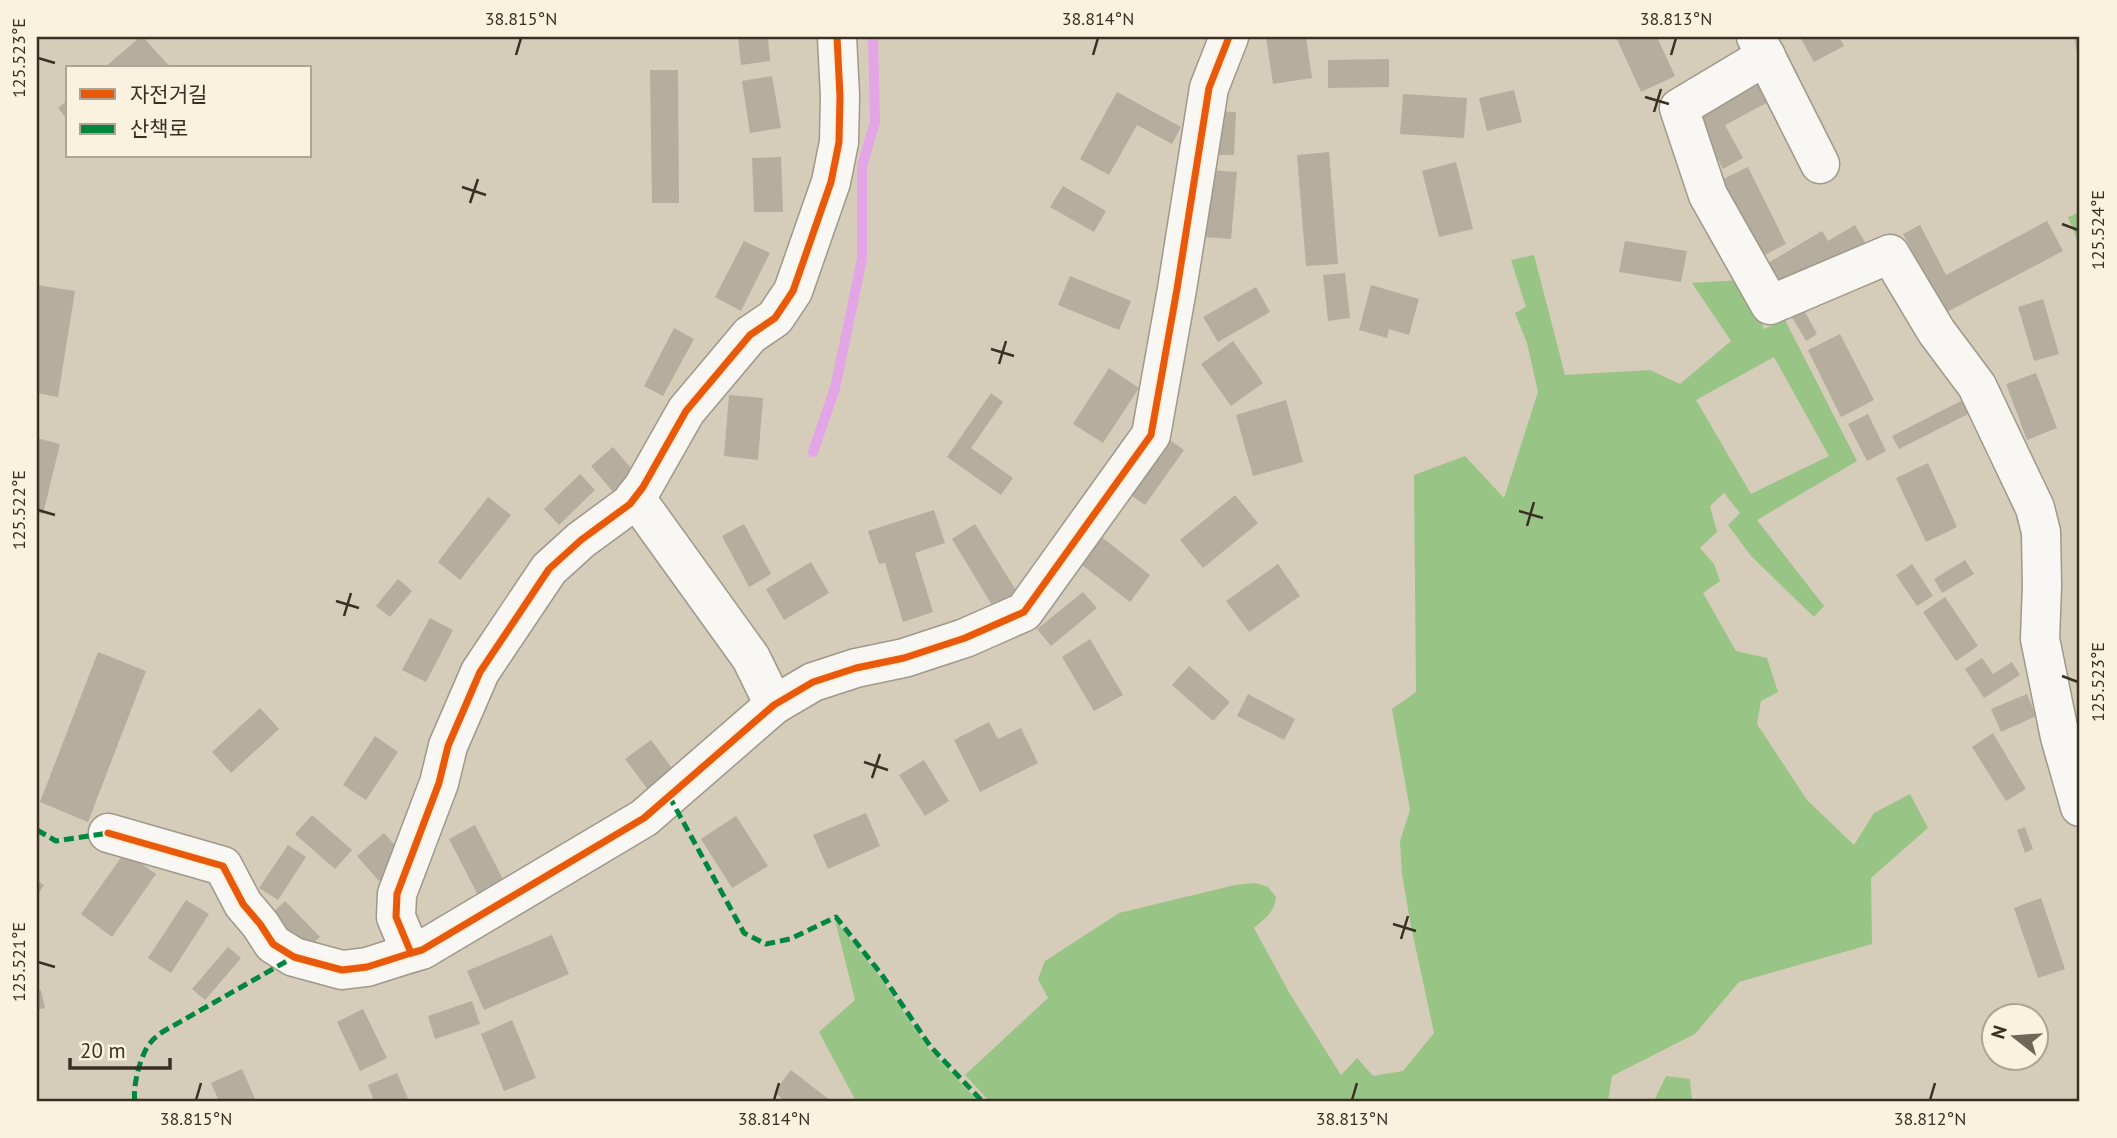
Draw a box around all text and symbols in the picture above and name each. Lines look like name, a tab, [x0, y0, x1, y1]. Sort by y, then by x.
text: 38.815°N	[485, 7, 557, 30]
text: 38.814°N	[1062, 7, 1134, 30]
text: 38.813°N	[1640, 7, 1712, 30]
text: 125.523°E	[7, 18, 30, 98]
legend	[66, 66, 312, 158]
text: 자전거길	[130, 81, 207, 108]
text: 산책로	[130, 115, 188, 142]
text: 125.524°E	[2086, 190, 2109, 270]
text: 125.522°E	[7, 470, 30, 550]
text: 125.523°E	[2086, 642, 2109, 722]
text: 125.521°E	[7, 922, 30, 1002]
north arrow	[1980, 1002, 2050, 1072]
text: N	[1985, 1023, 2012, 1042]
scale bar	[70, 1026, 170, 1070]
text: 20 m	[80, 1037, 126, 1064]
text: 38.815°N	[160, 1107, 232, 1130]
text: 38.814°N	[738, 1107, 810, 1130]
text: 38.813°N	[1316, 1107, 1388, 1130]
text: 38.812°N	[1894, 1107, 1966, 1130]

